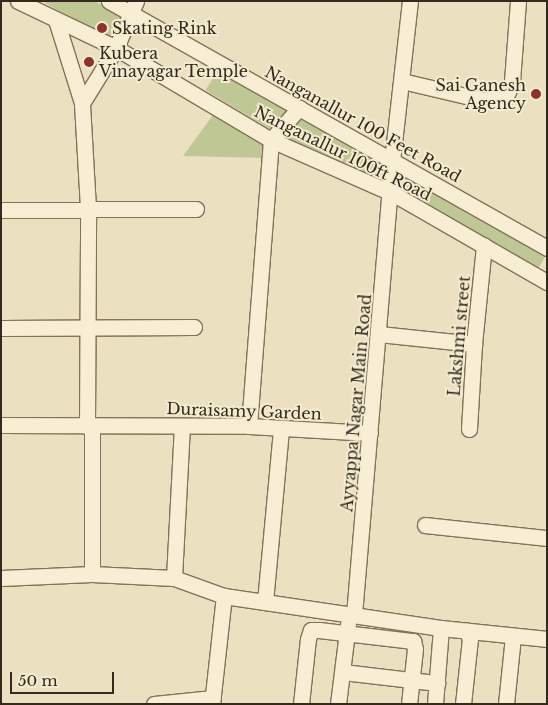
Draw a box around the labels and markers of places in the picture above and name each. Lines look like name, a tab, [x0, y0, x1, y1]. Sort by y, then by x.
place label: Skating Rink	[112, 18, 217, 38]
marker: Skating Rink	[96, 22, 108, 34]
place label: Kubera Vinayagar Temple	[99, 43, 249, 81]
marker: Kubera Vinayagar Temple	[83, 56, 95, 68]
place label: Sai Ganesh Agency	[436, 75, 526, 113]
marker: Sai Ganesh Agency	[530, 88, 542, 100]

